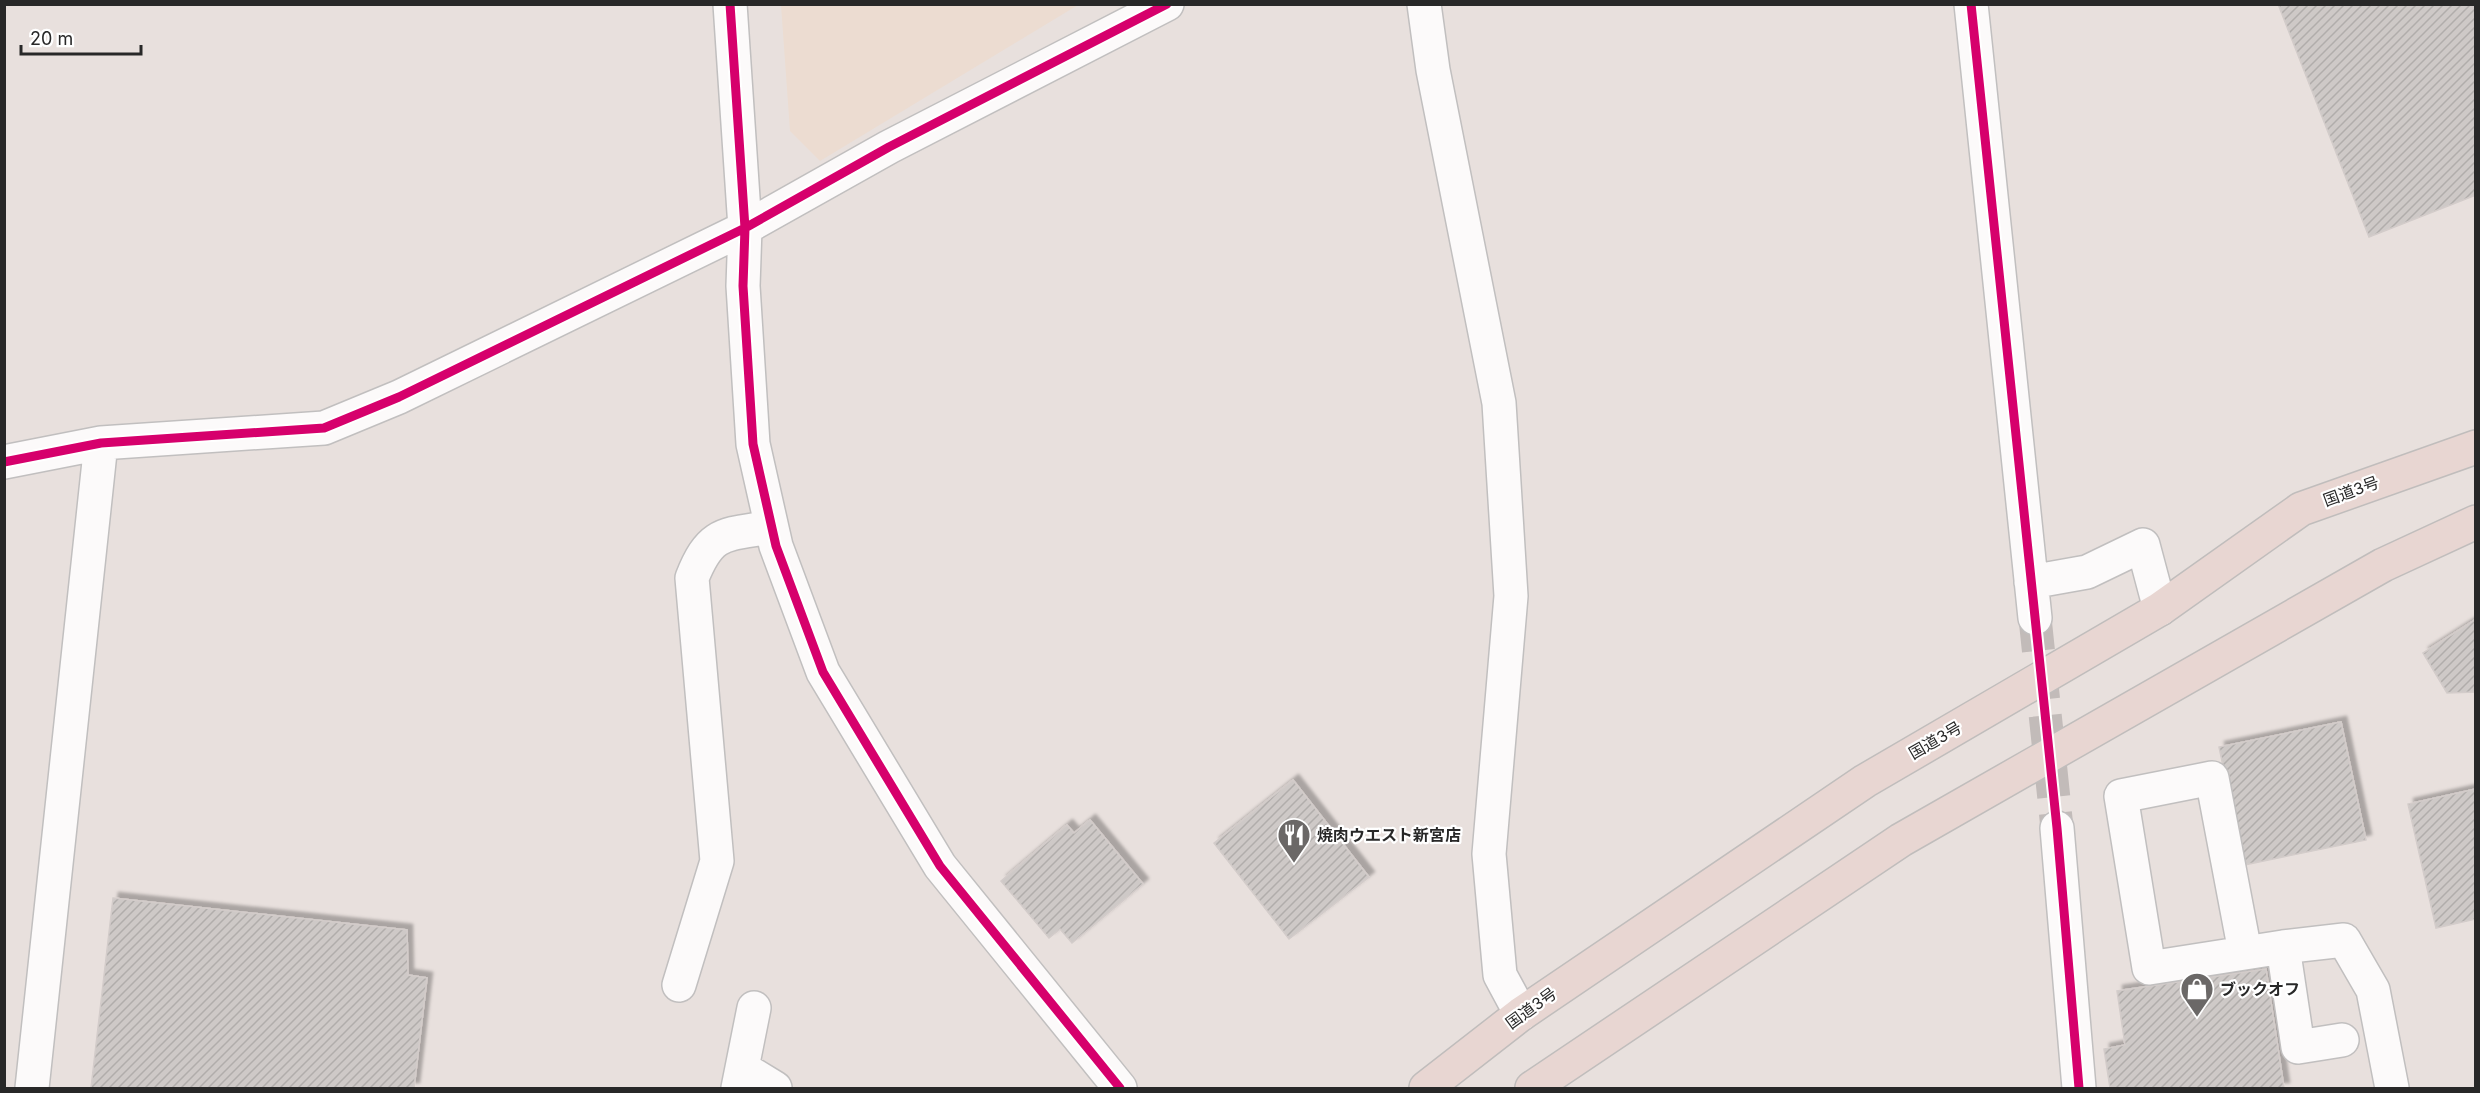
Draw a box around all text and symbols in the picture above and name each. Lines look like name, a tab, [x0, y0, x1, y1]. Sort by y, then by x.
scale bar	[21, 18, 141, 56]
text: 20 m	[30, 28, 73, 49]
street label: 国道3号	[2320, 472, 2382, 510]
street label: 国道3号	[1905, 717, 1965, 763]
restaurant icon: 焼肉ウエスト新宮店	[1276, 817, 1312, 864]
place label: 焼肉ウエスト新宮店	[1317, 825, 1461, 845]
shop icon: ブックオフ	[2179, 971, 2215, 1018]
place label: ブックオフ	[2220, 979, 2300, 999]
street label: 国道3号	[1502, 983, 1560, 1033]

